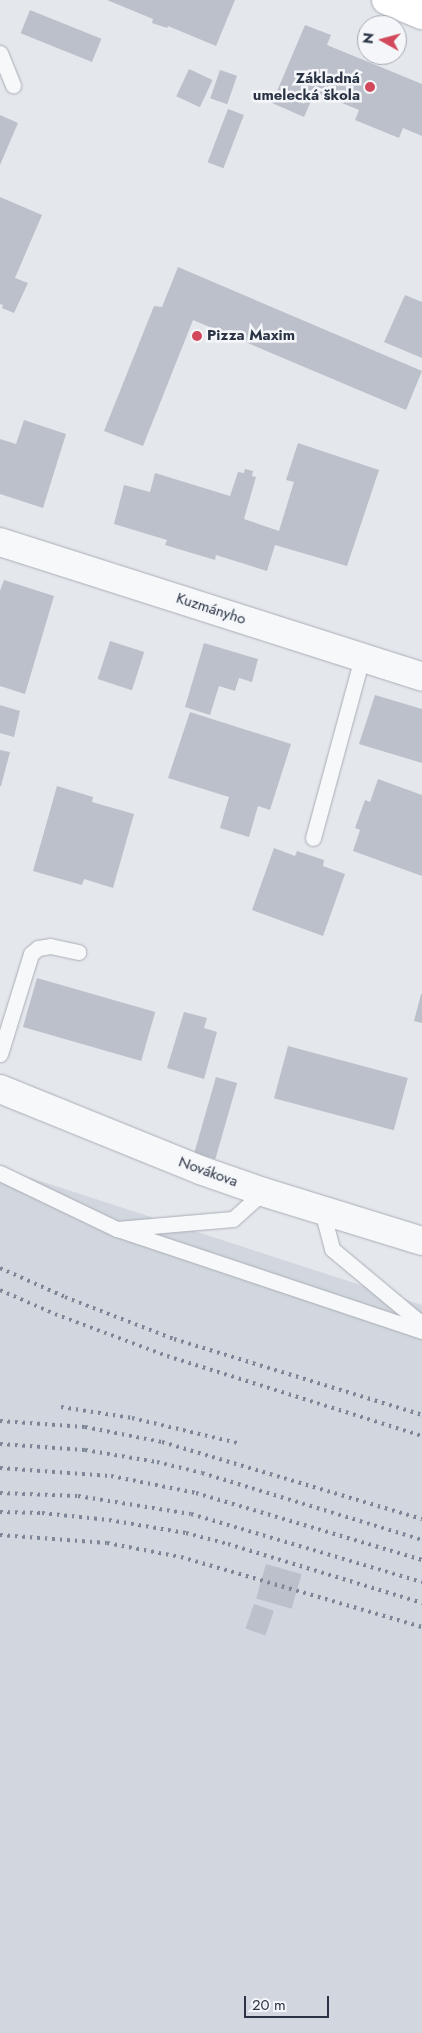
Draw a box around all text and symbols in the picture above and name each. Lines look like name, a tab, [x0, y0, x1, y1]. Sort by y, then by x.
north arrow	[357, 15, 407, 65]
text: N	[358, 32, 379, 45]
place label: Základná umelecká škola	[253, 69, 360, 104]
marker: Základná umelecká škola	[364, 81, 376, 93]
place label: Pizza Maxim	[207, 327, 295, 345]
marker: Pizza Maxim	[191, 330, 203, 342]
street label: Kuzmányho	[174, 589, 248, 629]
street label: Novákova	[176, 1153, 240, 1191]
scale bar	[247, 1986, 332, 2018]
text: 20 m	[252, 1994, 286, 2016]

